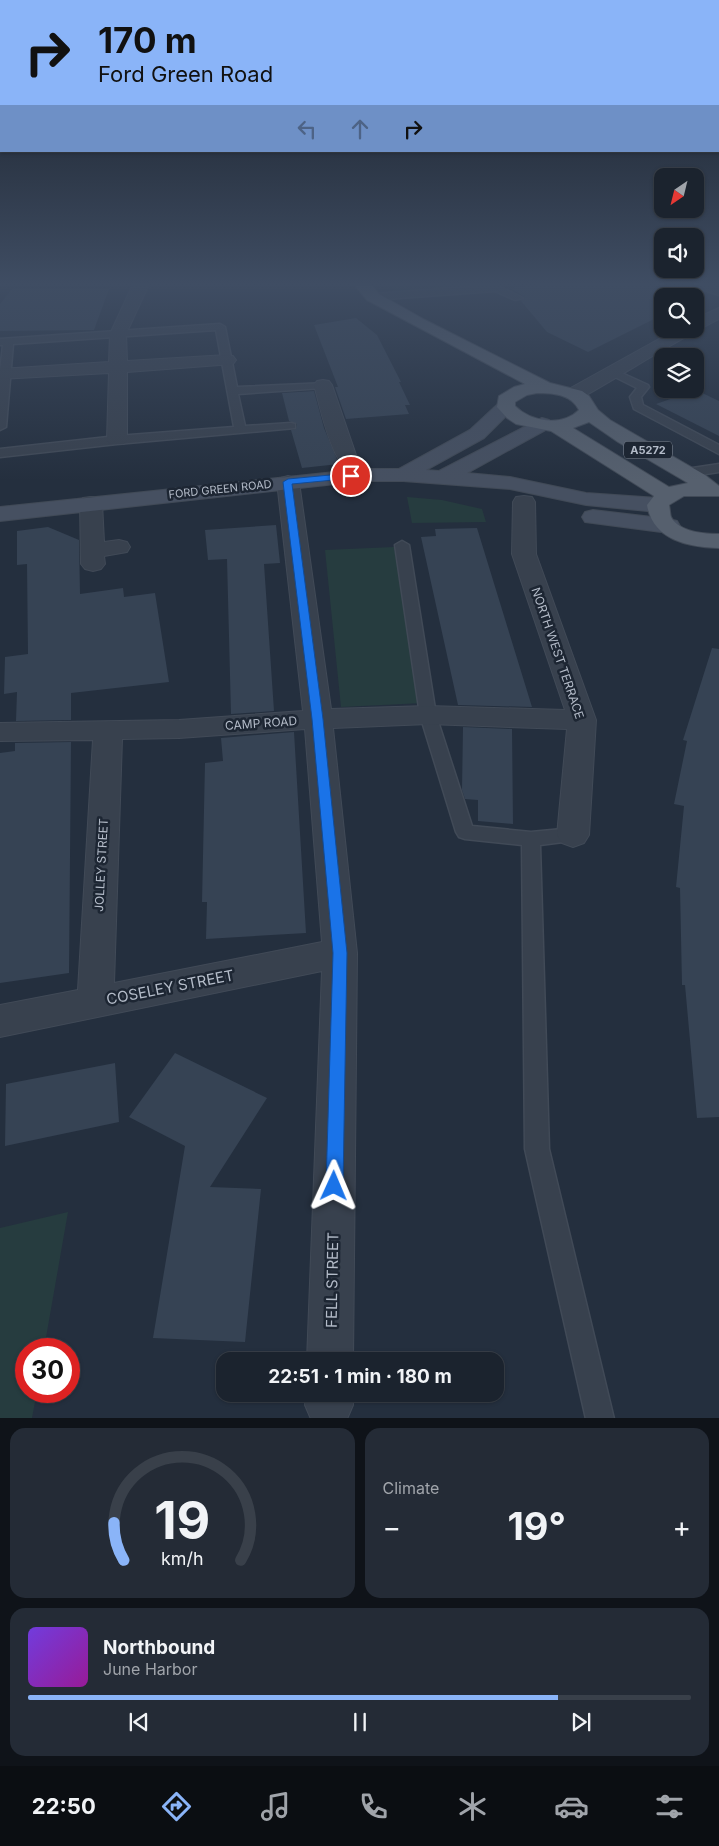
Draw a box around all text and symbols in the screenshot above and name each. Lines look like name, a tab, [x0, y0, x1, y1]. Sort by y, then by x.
text: 170 m	[98, 19, 197, 61]
icon: right	[15, 20, 80, 85]
text: Ford Green Road	[98, 61, 273, 87]
icon: left	[293, 115, 321, 143]
icon: ahead	[346, 115, 374, 143]
icon: right	[399, 115, 427, 143]
north arrow	[654, 168, 704, 218]
map controls	[654, 168, 704, 398]
button: sound	[654, 228, 704, 278]
button: search	[654, 288, 704, 338]
button: layers	[654, 348, 704, 398]
road number: A5272	[624, 442, 672, 458]
pin	[330, 455, 372, 497]
icon: arrive	[337, 462, 365, 490]
street label: FORD GREEN ROAD	[168, 477, 272, 501]
street label: NORTH WEST TERRACE	[528, 585, 588, 721]
street label: CAMP ROAD	[225, 713, 297, 733]
street label: JOLLEY STREET	[91, 818, 111, 912]
street label: COSELEY STREET	[105, 965, 235, 1009]
position arrow	[307, 1159, 359, 1211]
street label: FELL STREET	[322, 1232, 342, 1328]
speed limit sign: 30	[15, 1338, 80, 1403]
text: 22:51 · 1 min · 180 m	[268, 1365, 452, 1388]
text: Climate	[383, 1478, 439, 1498]
text: 19	[154, 1489, 210, 1552]
text: 19°	[507, 1503, 566, 1549]
text: −	[383, 1510, 401, 1544]
text: +	[672, 1510, 691, 1544]
text: km/h	[161, 1548, 203, 1569]
text: Northbound	[103, 1636, 215, 1659]
text: June Harbor	[103, 1659, 197, 1679]
icon: previous	[125, 1708, 153, 1736]
icon: pause	[346, 1708, 374, 1736]
icon: next	[567, 1708, 595, 1736]
icon: directions	[159, 1789, 194, 1824]
icon: music	[258, 1789, 293, 1824]
icon: phone	[356, 1789, 391, 1824]
icon: climate	[455, 1789, 490, 1824]
icon: car	[554, 1789, 589, 1824]
icon: filters	[652, 1789, 687, 1824]
text: 22:50	[32, 1793, 96, 1819]

